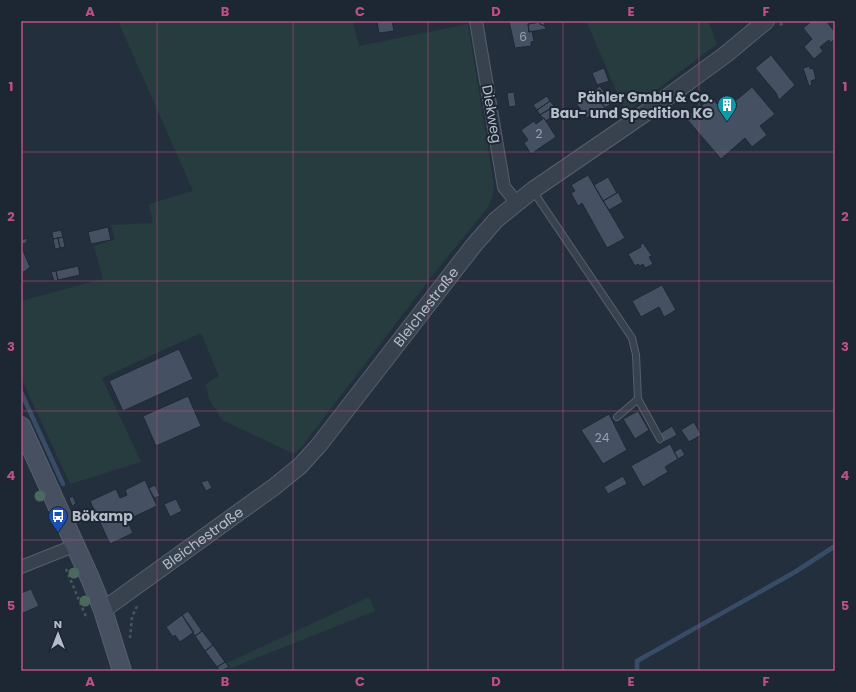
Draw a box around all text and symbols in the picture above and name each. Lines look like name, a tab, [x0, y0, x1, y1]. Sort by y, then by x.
text: A	[85, 2, 95, 21]
text: B	[221, 2, 230, 21]
text: C	[355, 2, 365, 21]
text: D	[491, 2, 501, 21]
text: E	[627, 2, 635, 21]
text: F	[762, 2, 770, 21]
house number: 6	[519, 28, 527, 45]
text: 1	[9, 77, 13, 96]
text: 1	[843, 77, 847, 96]
street label: Diekweg	[477, 83, 507, 145]
place label: Pähler GmbH & Co. Bau- und Spedition KG	[550, 87, 713, 123]
building icon: Pähler GmbH & Co. Bau- und Spedition KG	[716, 94, 738, 122]
house number: 2	[536, 125, 543, 142]
text: 2	[7, 207, 15, 226]
text: 2	[841, 207, 849, 226]
street label: Bleichestraße	[389, 263, 463, 351]
text: 3	[7, 337, 15, 356]
text: 3	[841, 337, 849, 356]
house number: 24	[595, 429, 610, 446]
text: 4	[7, 466, 16, 485]
text: 4	[841, 466, 850, 485]
street label: Bleichestraße	[158, 502, 248, 574]
bus stop icon: Bökamp	[47, 505, 69, 533]
place label: Bökamp	[72, 506, 133, 526]
text: 5	[7, 596, 15, 615]
text: 5	[841, 596, 849, 615]
north arrow	[38, 614, 78, 654]
text: N	[54, 616, 62, 632]
text: A	[85, 672, 95, 691]
text: B	[221, 672, 230, 691]
text: C	[355, 672, 365, 691]
text: D	[491, 672, 501, 691]
text: E	[627, 672, 635, 691]
text: F	[762, 672, 770, 691]

